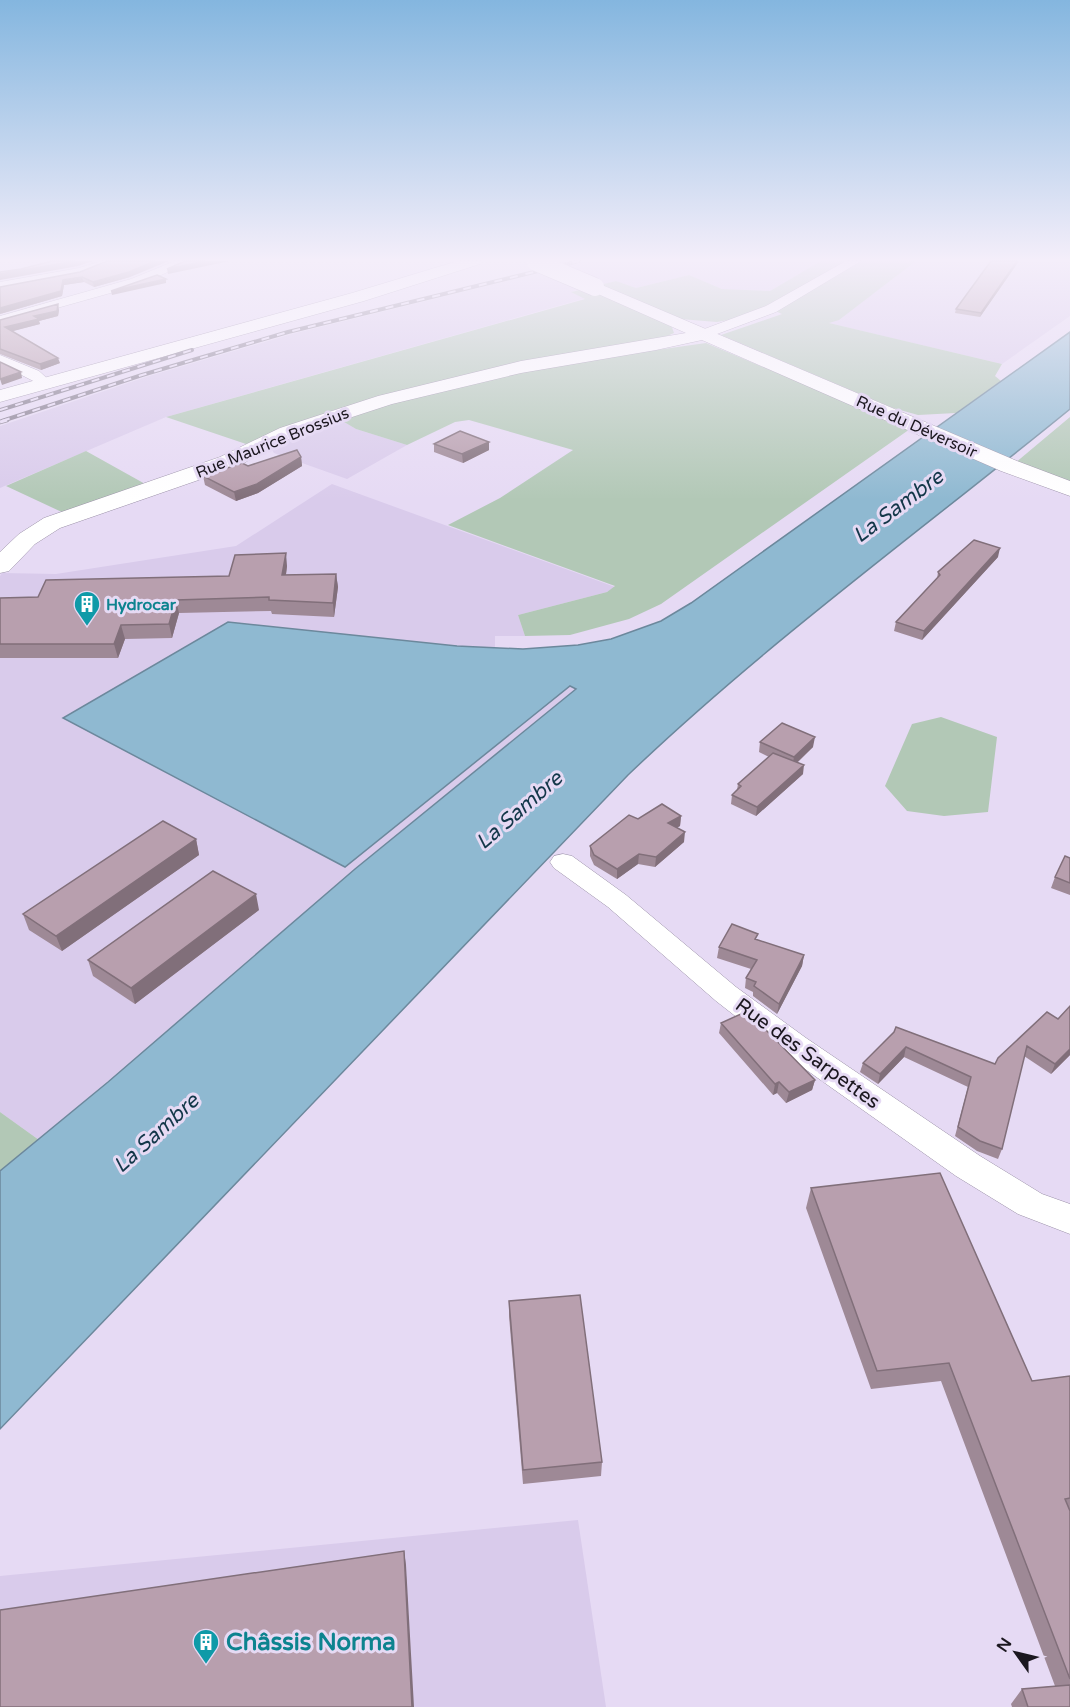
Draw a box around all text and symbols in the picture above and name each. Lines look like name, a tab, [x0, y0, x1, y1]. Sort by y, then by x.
street label: Rue du Déversoir	[853, 391, 981, 463]
street label: Rue Maurice Brossius	[193, 403, 352, 483]
water label: La Sambre	[848, 464, 949, 548]
building icon: Hydrocar	[72, 589, 102, 627]
place label: Hydrocar	[106, 595, 177, 615]
water label: La Sambre	[471, 765, 568, 855]
street label: Rue des Sarpettes	[730, 993, 884, 1114]
water label: La Sambre	[108, 1088, 205, 1178]
north arrow	[986, 1623, 1046, 1683]
building icon: Châssis Norma	[191, 1627, 221, 1665]
place label: Châssis Norma	[226, 1628, 396, 1657]
text: N	[993, 1634, 1016, 1656]

